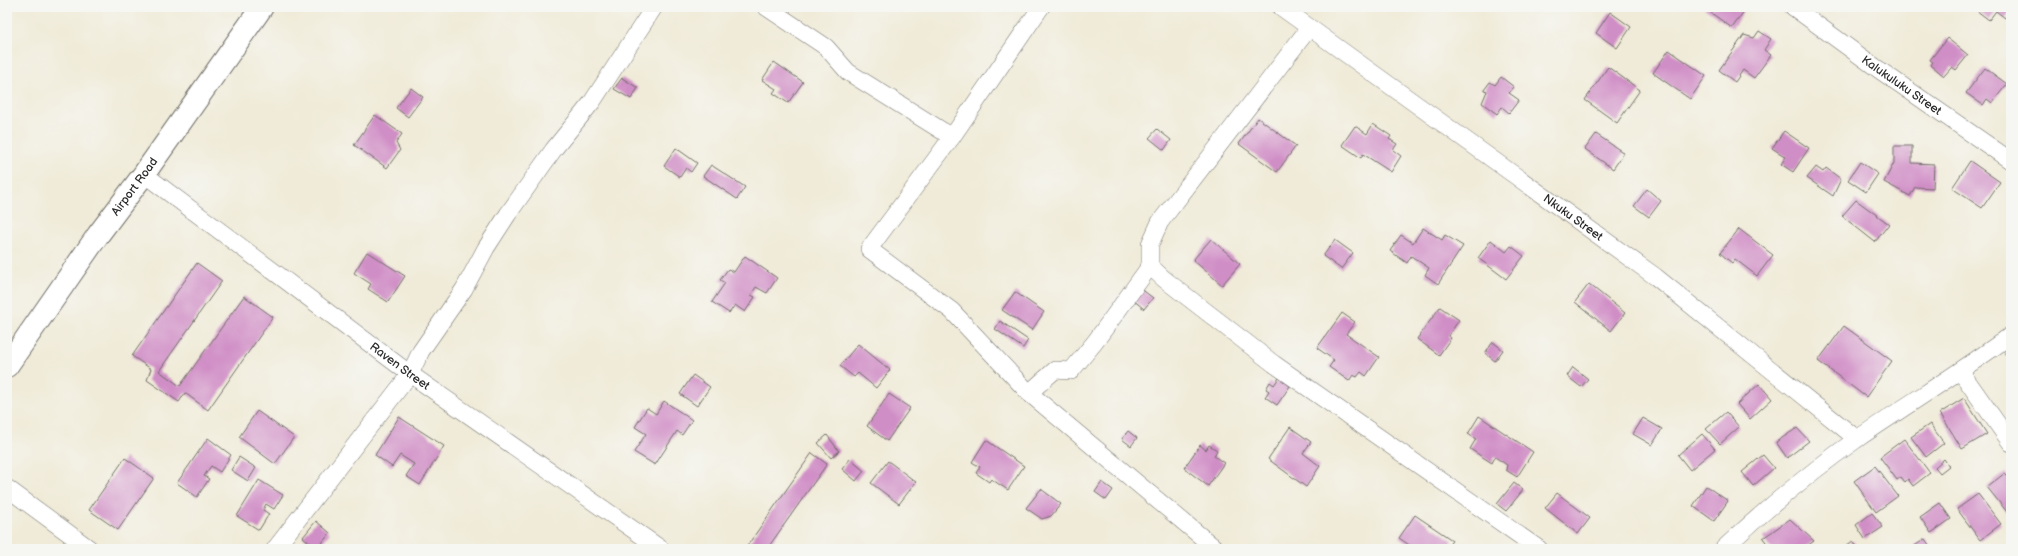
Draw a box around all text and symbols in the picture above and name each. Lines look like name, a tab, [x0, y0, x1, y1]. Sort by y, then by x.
street label: Kalukuluku Street	[1859, 52, 1945, 119]
street label: Airport Road	[108, 154, 161, 219]
street label: Nkuku Street	[1540, 191, 1606, 244]
street label: Raven Street	[367, 339, 433, 393]

